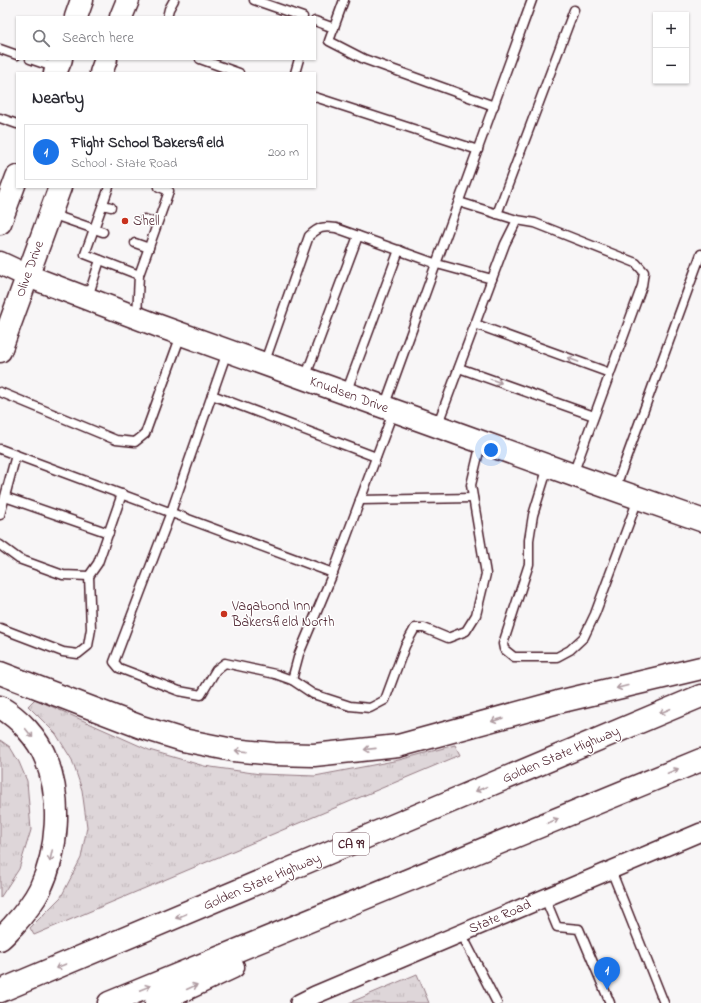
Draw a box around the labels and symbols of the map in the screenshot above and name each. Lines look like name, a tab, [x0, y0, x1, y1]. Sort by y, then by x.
place label: Shell	[133, 211, 160, 232]
marker: Shell	[120, 216, 130, 226]
street label: Olive Drive	[10, 237, 50, 300]
one-way arrow	[567, 355, 579, 363]
street label: Knudsen Drive	[307, 371, 392, 419]
one-way arrow	[489, 377, 501, 385]
your location	[481, 440, 501, 460]
place label: Vagabond Inn Bakersfield North	[231, 596, 334, 633]
marker: Vagabond Inn Bakersfield North	[219, 609, 229, 619]
one-way arrow	[616, 683, 629, 691]
one-way arrow	[660, 708, 672, 716]
one-way arrow	[490, 717, 503, 724]
street label: Golden State Highway	[499, 721, 624, 790]
one-way arrow	[25, 727, 34, 738]
one-way arrow	[364, 746, 377, 753]
one-way arrow	[235, 747, 248, 754]
one-way arrow	[667, 767, 679, 774]
one-way arrow	[475, 786, 487, 793]
one-way arrow	[547, 817, 559, 824]
road number: CA 99	[333, 833, 369, 855]
street label: Golden State Highway	[200, 848, 325, 917]
one-way arrow	[46, 849, 54, 862]
street label: State Road	[465, 894, 535, 940]
one-way arrow	[175, 913, 187, 920]
pin: 1	[594, 957, 620, 990]
one-way arrow	[55, 963, 67, 971]
one-way arrow	[185, 983, 197, 990]
one-way arrow	[139, 984, 151, 992]

